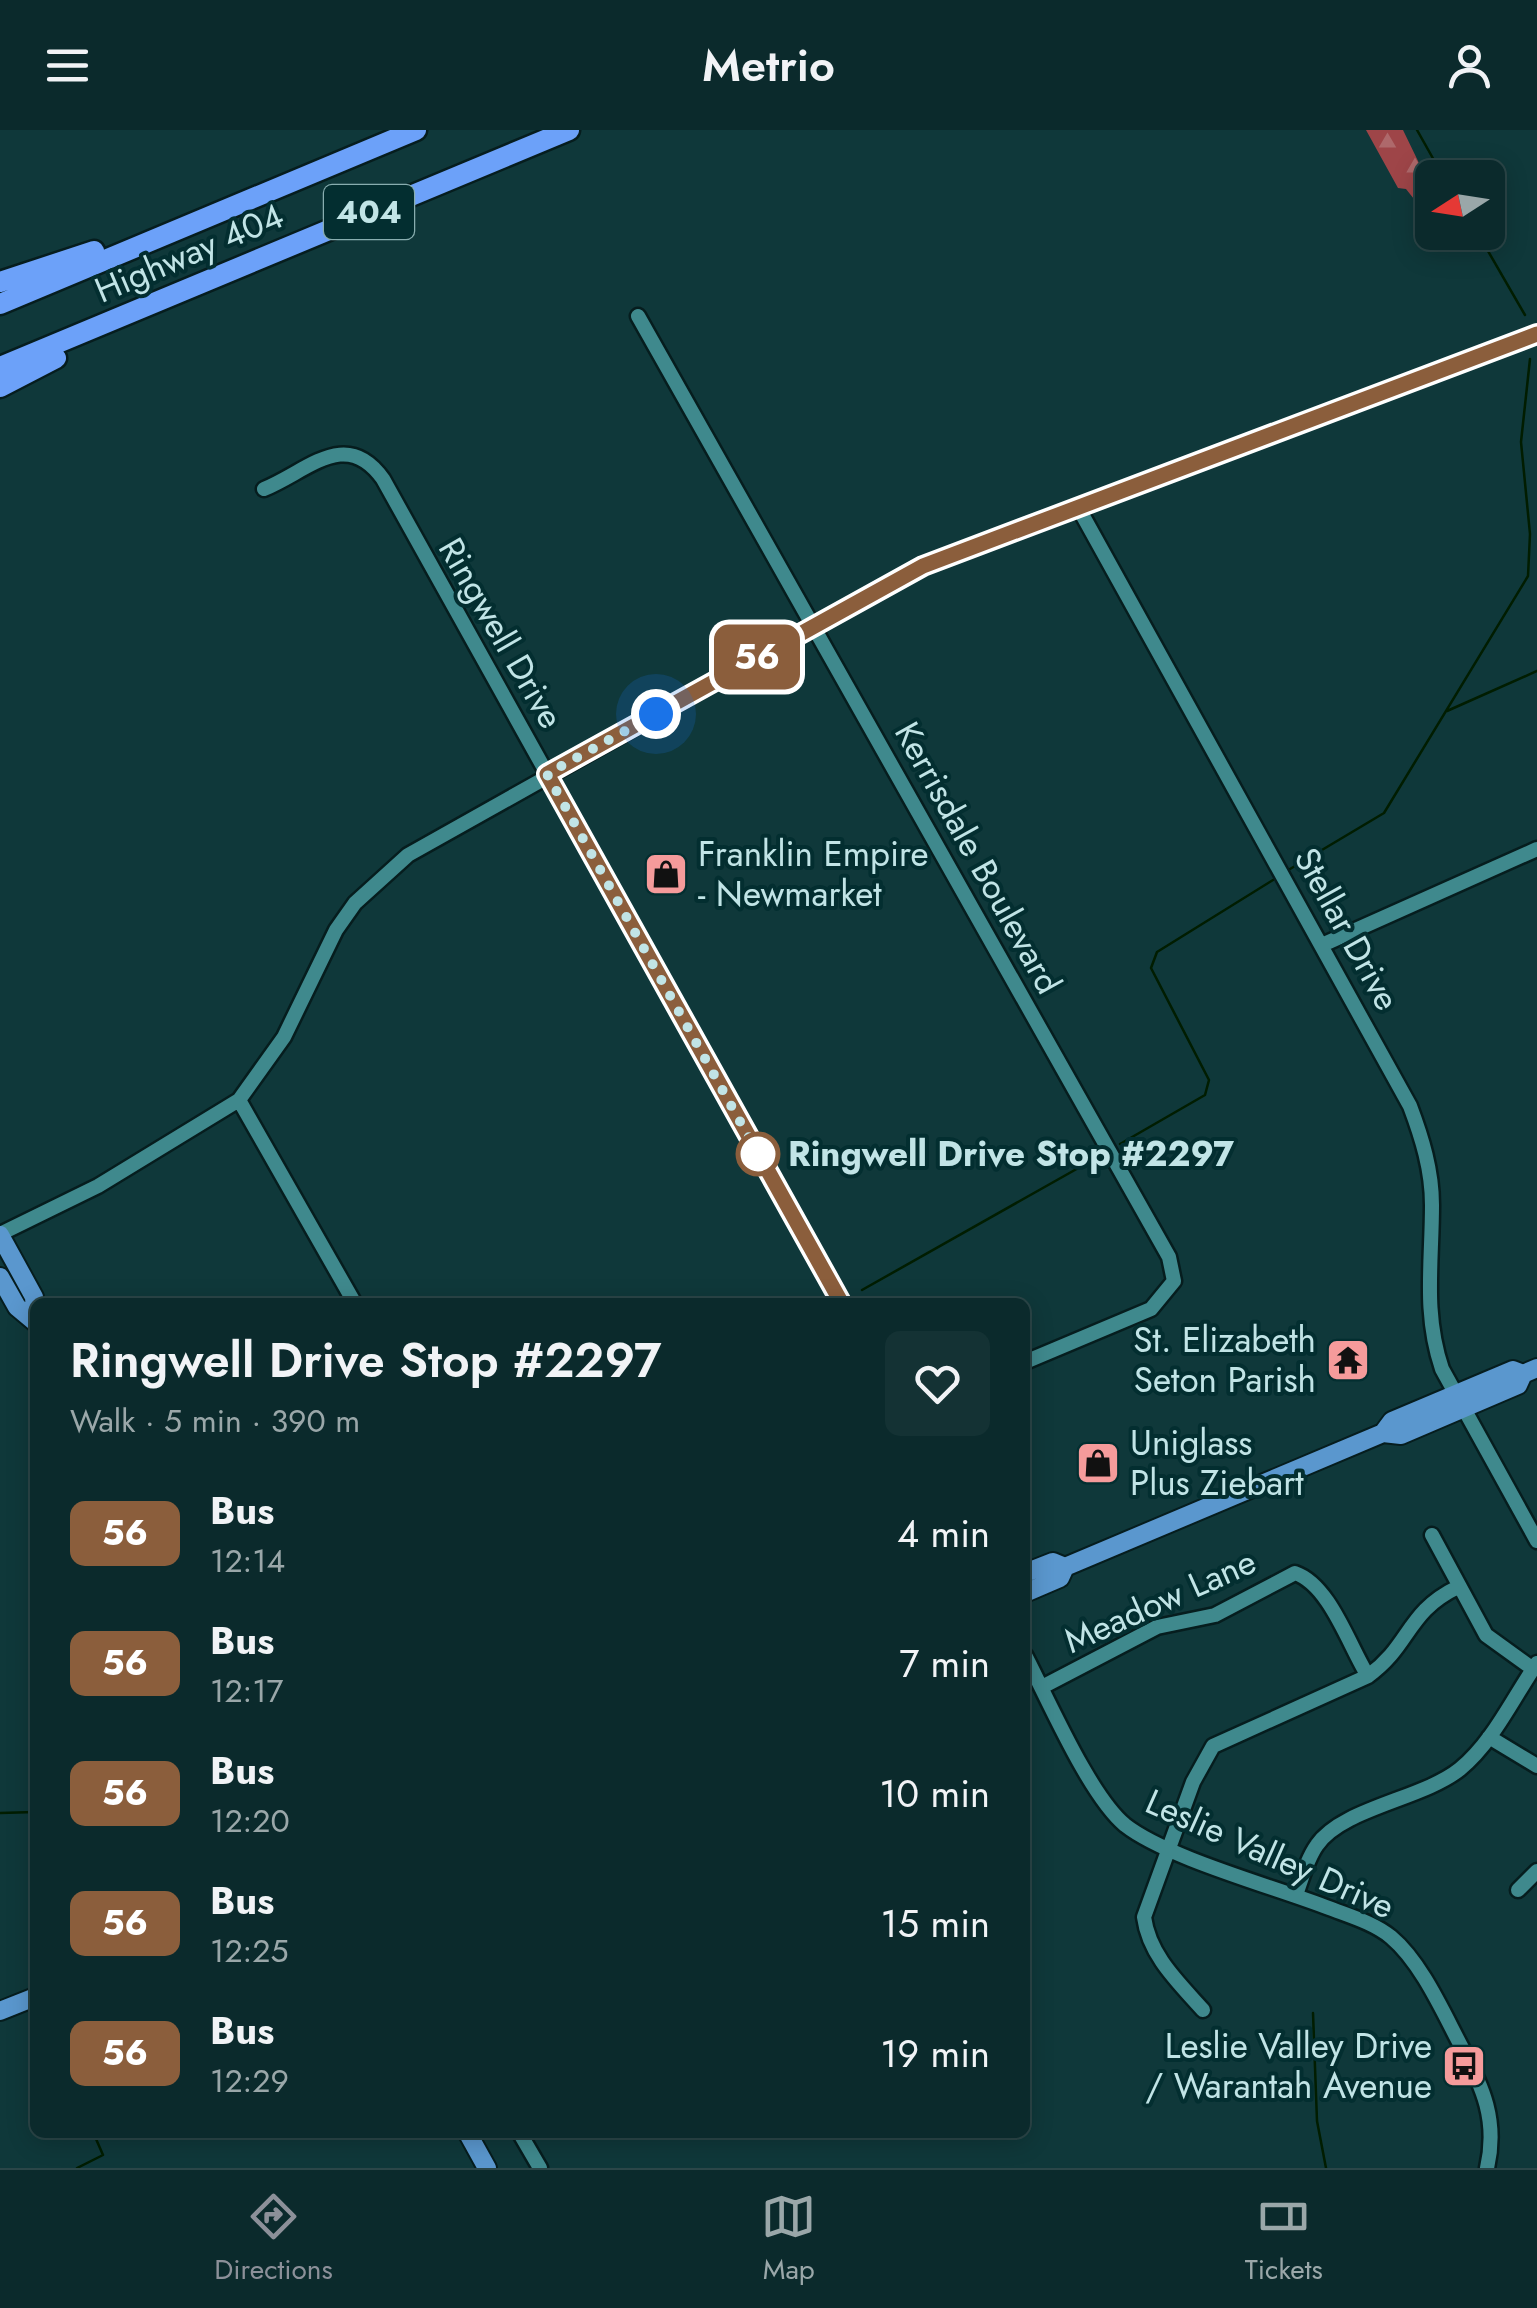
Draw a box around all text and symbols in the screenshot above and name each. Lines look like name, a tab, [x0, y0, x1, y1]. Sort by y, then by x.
text: Metrio	[702, 33, 835, 98]
icon: menu	[40, 38, 95, 93]
icon: person	[1442, 38, 1497, 93]
north arrow	[1415, 160, 1505, 250]
map controls	[1415, 160, 1505, 250]
road number: 404	[324, 185, 414, 239]
street label: Highway 404	[87, 191, 291, 315]
street label: Ringwell Drive	[426, 528, 576, 738]
line badge: 56	[712, 624, 802, 690]
text: 56	[734, 632, 780, 682]
your location	[631, 689, 681, 739]
street label: Kerrisdale Boulevard	[882, 713, 1074, 1003]
place label: Franklin Empire - Newmarket	[698, 829, 929, 919]
street label: Stellar Drive	[1282, 839, 1412, 1019]
shop icon: Franklin Empire - Newmarket	[643, 851, 689, 897]
place label: Ringwell Drive Stop #2297	[788, 1129, 1235, 1179]
marker: Ringwell Drive Stop #2297	[737, 1133, 779, 1175]
place label: St. Elizabeth Seton Parish	[1133, 1315, 1316, 1405]
text: Ringwell Drive Stop #2297	[70, 1326, 662, 1395]
button: heart	[885, 1331, 990, 1436]
temple icon: St. Elizabeth Seton Parish	[1325, 1337, 1371, 1383]
text: Walk · 5 min · 390 m	[70, 1398, 360, 1444]
place label: Uniglass Plus Ziebart	[1130, 1418, 1304, 1508]
shop icon: Uniglass Plus Ziebart	[1075, 1440, 1121, 1486]
text: Bus	[210, 1483, 274, 1538]
text: 4 min	[897, 1506, 990, 1561]
text: 56	[102, 1508, 148, 1558]
street label: Meadow Lane	[1056, 1536, 1264, 1666]
text: 12:14	[210, 1538, 285, 1584]
text: Bus	[210, 1613, 274, 1668]
text: 7 min	[899, 1636, 990, 1691]
text: 56	[102, 1638, 148, 1688]
text: 12:17	[210, 1668, 283, 1714]
text: Bus	[210, 1743, 274, 1798]
text: 10 min	[879, 1766, 990, 1821]
text: 56	[102, 1768, 148, 1818]
street label: Leslie Valley Drive	[1138, 1777, 1402, 1931]
text: 12:20	[210, 1798, 290, 1844]
text: Bus	[210, 1873, 274, 1928]
text: 15 min	[881, 1896, 990, 1951]
text: 56	[102, 1898, 148, 1948]
text: 12:25	[210, 1928, 288, 1974]
text: Bus	[210, 2003, 274, 2058]
place label: Leslie Valley Drive / Warantah Avenue	[1145, 2021, 1432, 2111]
text: 19 min	[880, 2026, 990, 2081]
text: 56	[102, 2028, 148, 2078]
bus stop icon: Leslie Valley Drive / Warantah Avenue	[1441, 2043, 1487, 2089]
text: 12:29	[210, 2058, 289, 2104]
tab: Directions	[214, 2189, 333, 2290]
tab: Map	[761, 2189, 816, 2290]
tab: Tickets	[1245, 2189, 1323, 2290]

